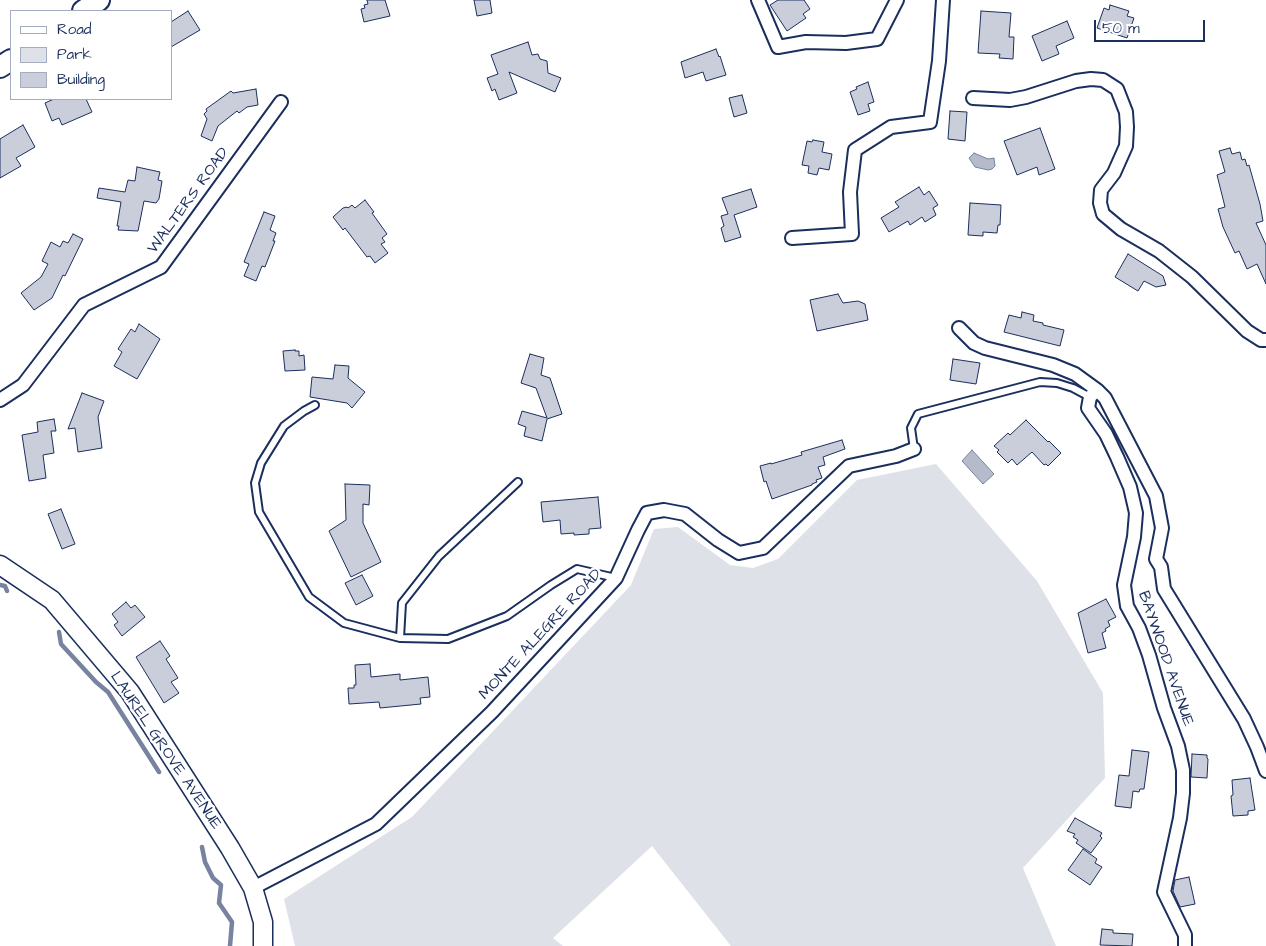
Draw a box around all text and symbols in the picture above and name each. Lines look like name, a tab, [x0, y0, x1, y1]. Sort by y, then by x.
legend	[10, 10, 172, 100]
scale bar	[1096, 10, 1207, 42]
text: 50 m	[1102, 18, 1140, 39]
text: Road	[57, 19, 91, 40]
text: Park	[57, 44, 92, 65]
text: Building	[57, 69, 105, 90]
street label: WALTERS ROAD	[144, 144, 234, 258]
street label: MONTE ALEGRE ROAD	[475, 566, 607, 704]
street label: BAYWOOD AVENUE	[1133, 589, 1197, 729]
street label: LAUREL GROVE AVENUE	[105, 669, 225, 833]

